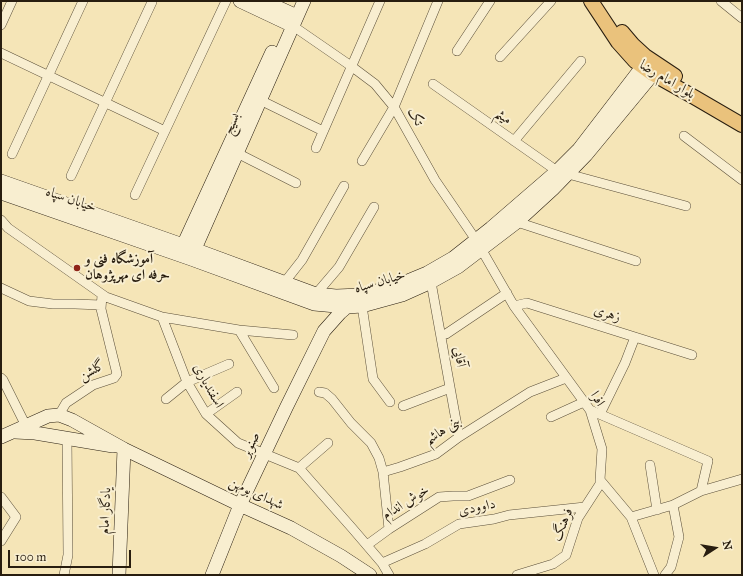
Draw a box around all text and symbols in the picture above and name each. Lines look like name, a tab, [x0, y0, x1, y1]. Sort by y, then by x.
street label: بلوار امام رضا	[636, 57, 698, 103]
street label: تک	[403, 105, 427, 129]
street label: میثم	[491, 105, 515, 129]
street label: بسیج	[220, 110, 244, 138]
street label: خیابان سپاه	[43, 184, 99, 216]
place label: آموزشگاه فنی و حرفه ای مهرپژوهان	[85, 252, 170, 284]
marker: آموزشگاه فنی و حرفه ای مهرپژوهان	[72, 263, 82, 273]
street label: خیابان سپاه	[352, 267, 408, 297]
street label: زهری	[591, 302, 623, 326]
street label: آقایی	[449, 345, 469, 369]
street label: گلشن	[76, 357, 108, 385]
street label: اسفندیاری	[189, 361, 227, 411]
street label: افرا	[586, 388, 608, 410]
street label: بنی هاشم	[422, 413, 464, 449]
street label: صنوبر	[238, 430, 264, 460]
street label: شهدای بومهن	[226, 474, 286, 514]
street label: خوش اندام	[379, 482, 433, 524]
street label: یادگار امام	[97, 487, 115, 535]
street label: داوودی	[457, 496, 497, 520]
street label: فرهنگ	[549, 506, 577, 544]
north arrow	[695, 528, 735, 568]
text: N	[720, 539, 735, 551]
scale bar	[10, 542, 133, 568]
text: 100 m	[15, 550, 46, 564]

